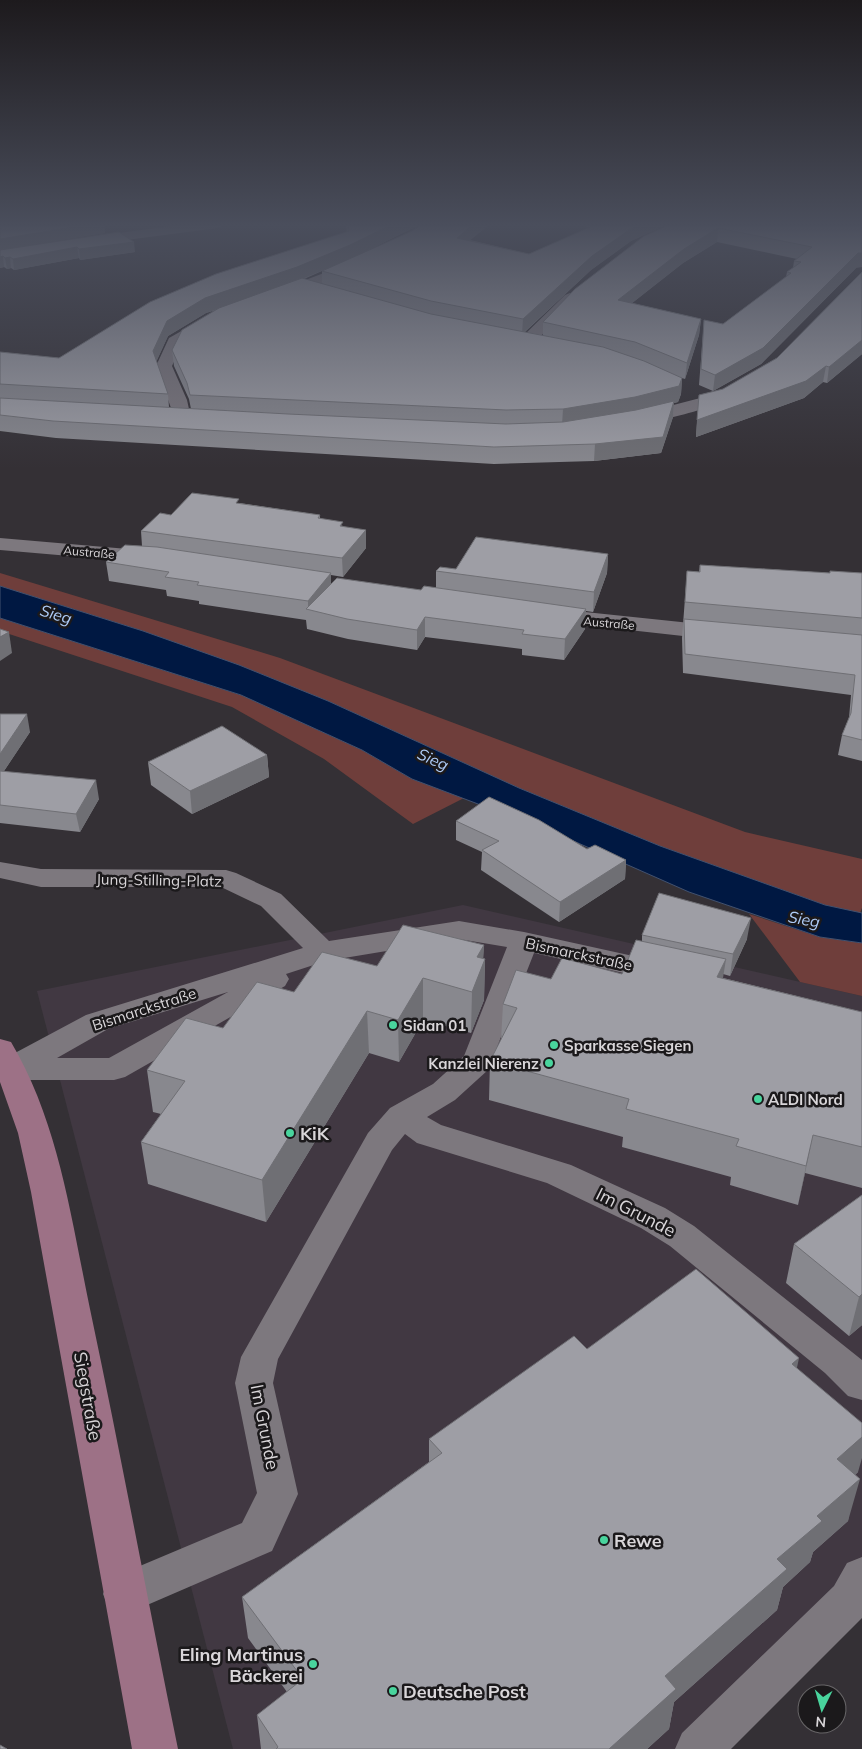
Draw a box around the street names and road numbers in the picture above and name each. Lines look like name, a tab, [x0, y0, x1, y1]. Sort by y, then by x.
street label: Austraße	[63, 542, 115, 562]
street label: Austraße	[583, 613, 635, 633]
street label: Jung-Stilling-Platz	[96, 869, 222, 891]
street label: Bismarckstraße	[524, 933, 634, 975]
street label: Bismarckstraße	[90, 983, 198, 1035]
street label: Im Grunde	[592, 1182, 680, 1242]
street label: Siegstraße	[69, 1350, 107, 1442]
street label: Im Grunde	[245, 1382, 285, 1472]

